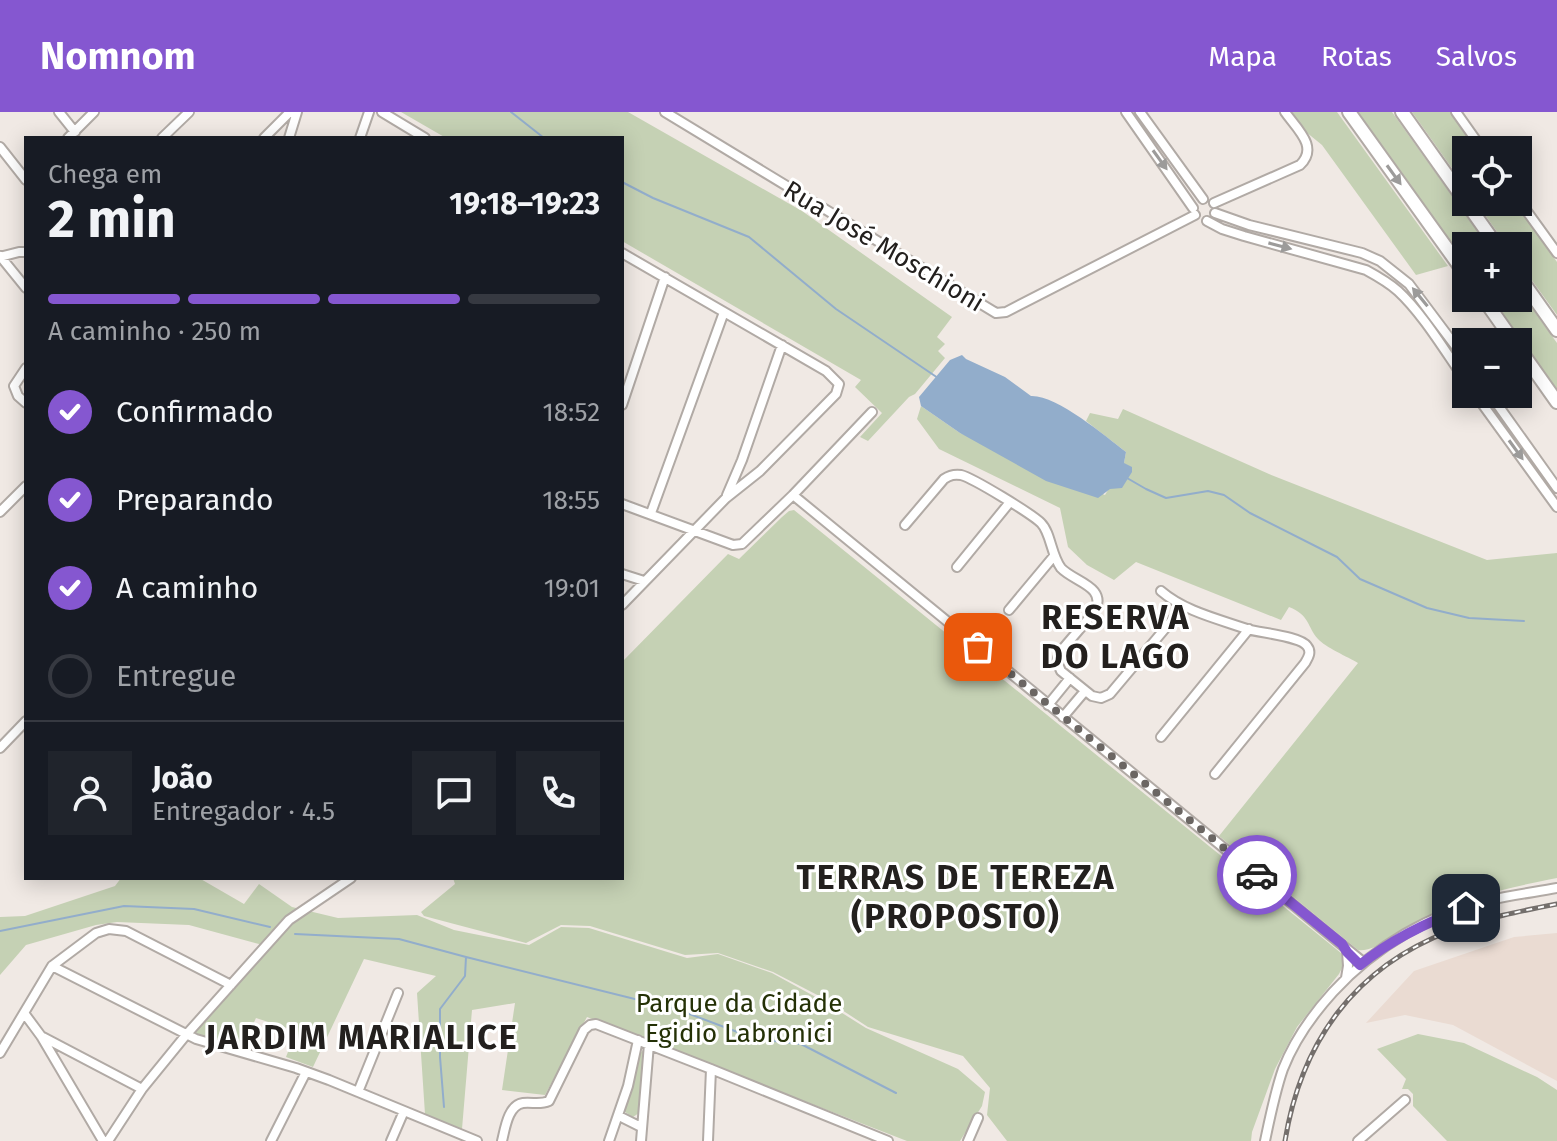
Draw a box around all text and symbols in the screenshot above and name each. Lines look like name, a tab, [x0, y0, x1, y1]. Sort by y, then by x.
text: Nomnom	[40, 33, 196, 79]
text: Mapa	[1208, 40, 1277, 73]
text: Rotas	[1321, 40, 1392, 73]
text: Salvos	[1436, 40, 1517, 73]
map controls	[1452, 136, 1532, 408]
button: locate	[1452, 136, 1532, 216]
one-way arrow	[1152, 149, 1168, 170]
text: Chega em	[48, 159, 162, 190]
one-way arrow	[1386, 165, 1402, 186]
street label: Rua José Moschioni	[778, 174, 990, 319]
text: 19:18–19:23	[449, 186, 600, 222]
text: 2 min	[48, 188, 176, 251]
button: +	[1452, 232, 1532, 312]
one-way arrow	[1268, 240, 1293, 252]
one-way arrow	[1412, 287, 1428, 307]
text: A caminho · 250 m	[48, 316, 261, 347]
button: −	[1452, 328, 1532, 408]
icon: check	[48, 390, 92, 434]
text: Confirmado	[116, 394, 274, 430]
text: 18:52	[542, 397, 600, 428]
one-way arrow	[1508, 440, 1524, 461]
icon: check	[48, 478, 92, 522]
text: Preparando	[116, 482, 274, 518]
text: 18:55	[542, 485, 600, 516]
icon: check	[48, 566, 92, 610]
text: A caminho	[116, 570, 258, 606]
text: 19:01	[544, 573, 600, 604]
district label: RESERVA DO LAGO	[1041, 597, 1191, 677]
pin	[944, 613, 1012, 681]
icon: bag	[956, 625, 1000, 669]
text: Entregue	[116, 658, 236, 694]
button: person	[48, 751, 132, 835]
button: chat	[412, 751, 496, 835]
button: phone	[516, 751, 600, 835]
text: João	[152, 760, 213, 796]
text: Entregador · 4.5	[152, 796, 335, 827]
courier	[1217, 835, 1297, 915]
icon: car	[1235, 853, 1279, 897]
district label: TERRAS DE TEREZA (PROPOSTO)	[796, 857, 1116, 937]
pin	[1432, 874, 1500, 942]
icon: home	[1444, 886, 1488, 930]
park label: Parque da Cidade Egidio Labronici	[636, 988, 842, 1049]
district label: JARDIM MARIALICE	[204, 1017, 519, 1058]

